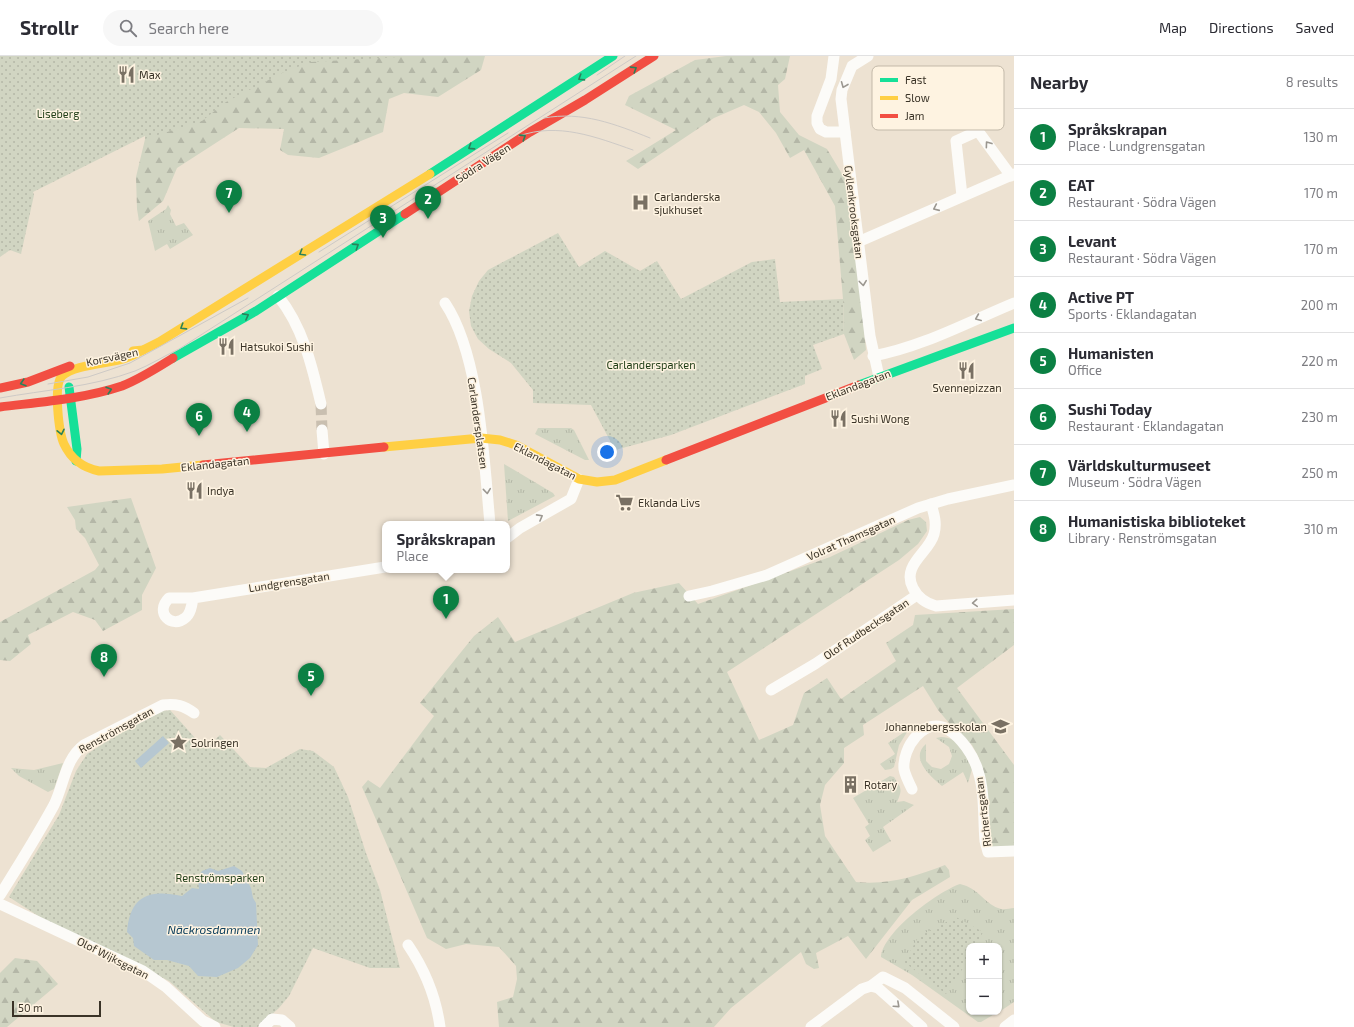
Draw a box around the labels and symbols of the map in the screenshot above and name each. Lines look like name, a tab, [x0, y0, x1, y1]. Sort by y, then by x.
restaurant icon: Max	[116, 65, 136, 85]
one-way arrow	[630, 66, 637, 74]
legend	[872, 66, 1004, 130]
place label: Max	[139, 68, 161, 81]
one-way arrow	[578, 73, 585, 81]
text: Fast	[905, 73, 927, 86]
one-way arrow	[841, 81, 849, 88]
text: Slow	[905, 91, 930, 104]
park label: Liseberg	[37, 107, 79, 120]
text: Jam	[905, 109, 924, 122]
one-way arrow	[519, 134, 526, 141]
street label: Södra Vägen	[453, 140, 512, 185]
one-way arrow	[985, 142, 992, 149]
one-way arrow	[468, 143, 475, 150]
street label: Gyllenkrooksgatan	[842, 165, 867, 259]
pin: 7	[216, 180, 242, 213]
pin: 2	[415, 186, 441, 219]
place label: Carlanderska sjukhuset	[654, 190, 720, 217]
hospital icon: Carlanderska sjukhuset	[631, 193, 651, 213]
one-way arrow	[933, 203, 940, 211]
pin: 3	[370, 205, 396, 238]
one-way arrow	[352, 243, 359, 251]
one-way arrow	[299, 249, 306, 256]
one-way arrow	[858, 280, 867, 286]
one-way arrow	[242, 313, 249, 321]
one-way arrow	[975, 313, 983, 321]
one-way arrow	[180, 322, 187, 330]
restaurant icon: Hatsukoi Sushi	[217, 337, 237, 357]
place label: Hatsukoi Sushi	[240, 340, 313, 353]
street label: Korsvägen	[85, 345, 139, 368]
park label: Carlandersparken	[606, 358, 696, 371]
restaurant icon: Svennepizzan	[957, 360, 977, 380]
street label: Eklandagatan	[823, 366, 892, 403]
street label: Carlandersplatsen	[466, 376, 491, 470]
one-way arrow	[20, 378, 27, 387]
place label: Svennepizzan	[932, 381, 1002, 394]
one-way arrow	[105, 386, 112, 395]
pin: 4	[234, 399, 260, 432]
pin: 6	[186, 403, 212, 436]
restaurant icon: Sushi Wong	[828, 409, 848, 429]
place label: Sushi Wong	[851, 412, 909, 425]
one-way arrow	[57, 429, 65, 435]
street label: Eklandagatan	[512, 439, 579, 482]
your location	[597, 442, 617, 462]
street label: Eklandagatan	[180, 453, 250, 474]
restaurant icon: Indya	[184, 481, 204, 501]
place label: Indya	[207, 484, 234, 497]
one-way arrow	[482, 488, 491, 494]
supermarket icon: Eklanda Livs	[615, 493, 635, 513]
place label: Eklanda Livs	[638, 496, 700, 509]
street label: Volrat Thamsgatan	[805, 512, 897, 563]
one-way arrow	[536, 515, 543, 522]
street label: Lundgrensgatan	[248, 569, 330, 594]
pin: 1	[433, 586, 459, 619]
street label: Olof Rudbecksgatan	[821, 595, 911, 662]
one-way arrow	[972, 599, 978, 608]
pin: 8	[91, 644, 117, 677]
pin: 5	[298, 663, 324, 696]
street label: Renströmsgatan	[76, 704, 155, 755]
school or university icon: Johannebergsskolan	[990, 717, 1010, 737]
place label: Johannebergsskolan	[885, 720, 987, 733]
place icon: Solringen	[168, 733, 188, 753]
place label: Solringen	[191, 736, 239, 749]
building icon: Rotary	[841, 775, 861, 795]
street label: Richertsgatan	[972, 776, 993, 848]
place label: Rotary	[864, 778, 898, 791]
park label: Renströmsparken	[175, 871, 265, 884]
water label: Näckrosdammen	[168, 922, 261, 936]
street label: Olof Wijksgatan	[75, 934, 151, 982]
scale bar	[12, 999, 101, 1018]
one-way arrow	[892, 1001, 900, 1008]

